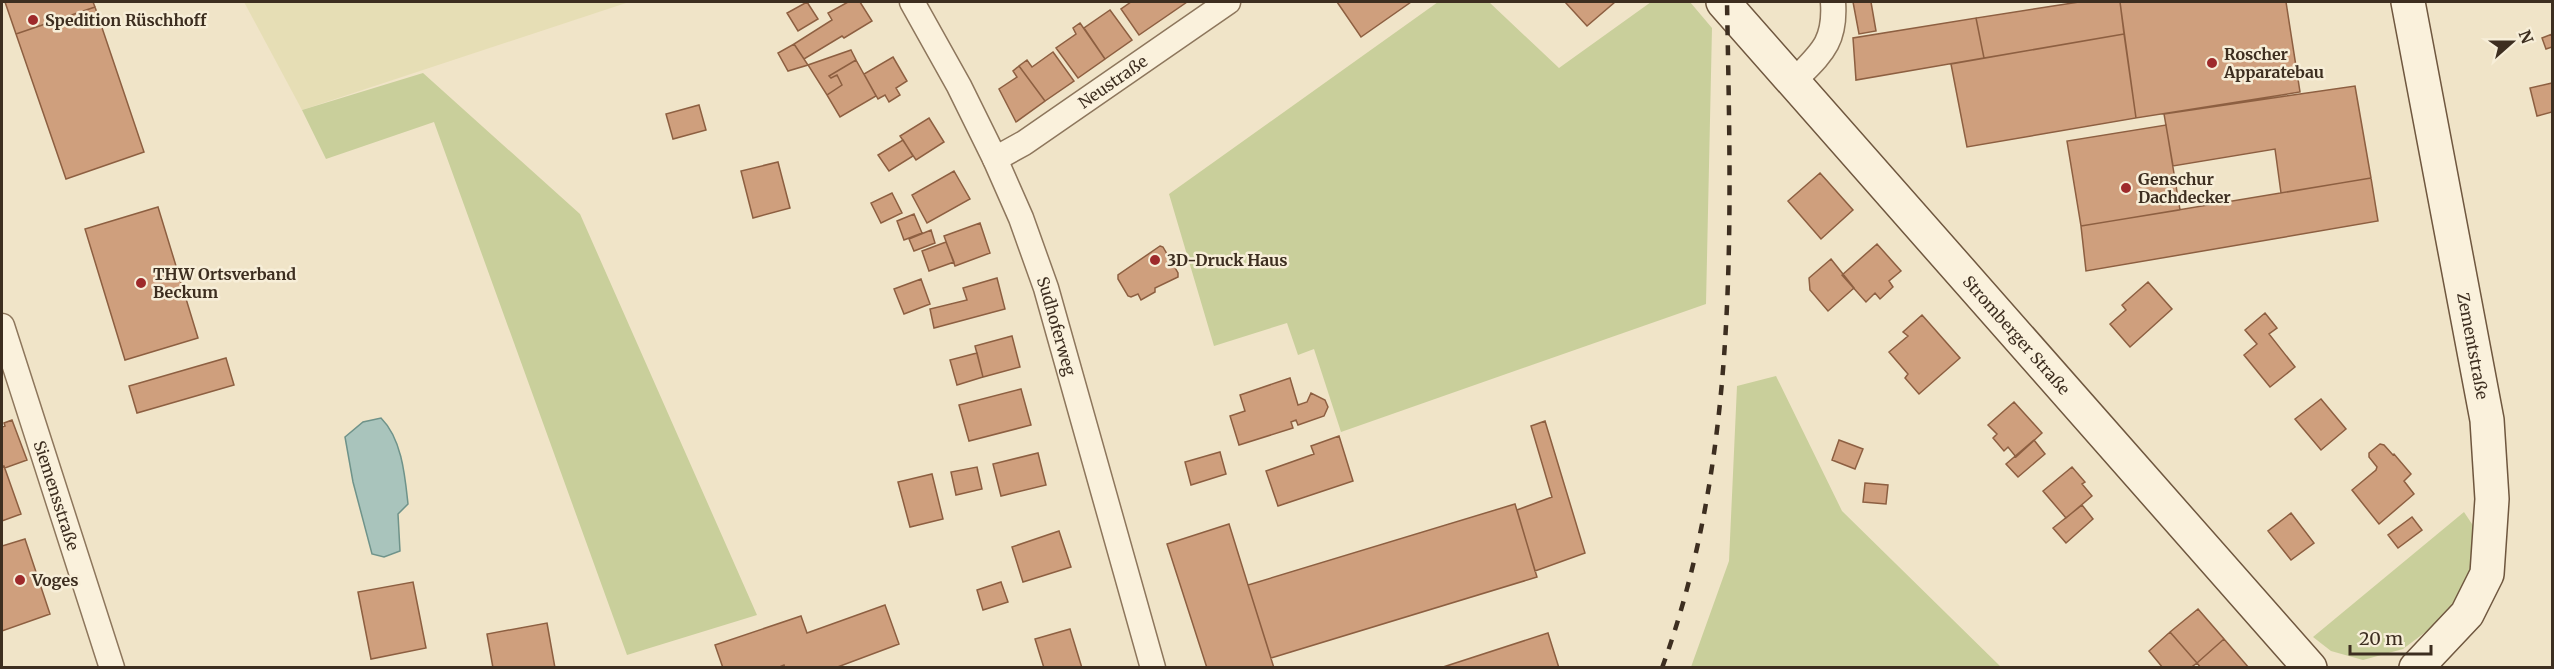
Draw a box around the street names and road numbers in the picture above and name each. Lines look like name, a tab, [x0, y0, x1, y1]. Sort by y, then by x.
street label: Neustraße	[1074, 51, 1151, 112]
street label: Stromberger Straße	[1959, 271, 2074, 399]
street label: Sudhoferweg	[1033, 274, 1080, 378]
street label: Zementstraße	[2453, 291, 2493, 401]
street label: Siemensstraße	[29, 438, 84, 553]

